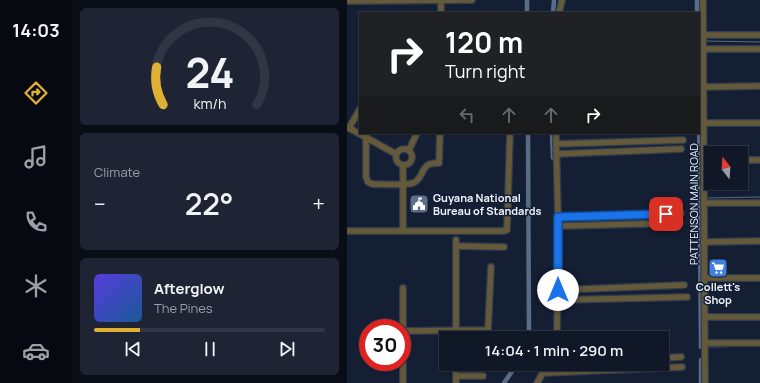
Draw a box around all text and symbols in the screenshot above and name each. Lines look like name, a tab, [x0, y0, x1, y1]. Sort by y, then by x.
text: 14:03	[12, 18, 60, 42]
text: 120 m	[445, 23, 523, 61]
icon: right	[379, 28, 431, 80]
text: 24	[185, 43, 234, 99]
text: Turn right	[445, 59, 526, 83]
icon: directions	[22, 79, 50, 107]
text: km/h	[193, 93, 226, 112]
icon: left	[456, 104, 478, 126]
icon: ahead	[498, 104, 520, 126]
icon: ahead	[540, 104, 562, 126]
icon: right	[582, 104, 604, 126]
icon: music	[22, 143, 50, 171]
street label: PATTENSON MAIN ROAD	[686, 143, 701, 265]
north arrow	[704, 146, 748, 190]
map controls	[704, 146, 748, 190]
text: Climate	[94, 163, 140, 181]
text: 22°	[185, 183, 233, 224]
text: −	[94, 189, 106, 219]
text: +	[312, 189, 325, 219]
place label: Guyana National Bureau of Standards	[433, 190, 541, 218]
public building icon: Guyana National Bureau of Standards	[408, 193, 430, 215]
pin	[649, 197, 683, 231]
icon: arrive	[655, 203, 677, 225]
icon: phone	[22, 208, 50, 236]
supermarket icon: Collett's Shop	[707, 257, 729, 279]
position arrow	[537, 269, 579, 311]
icon: climate	[22, 272, 50, 300]
text: Afterglow	[154, 278, 225, 299]
place label: Collett's Shop	[696, 279, 740, 307]
text: The Pines	[154, 299, 213, 317]
speed limit sign: 30	[359, 319, 411, 371]
icon: car	[22, 337, 50, 365]
icon: previous	[122, 338, 144, 360]
icon: pause	[199, 338, 221, 360]
icon: next	[276, 338, 298, 360]
text: 14:04 · 1 min · 290 m	[485, 340, 623, 361]

